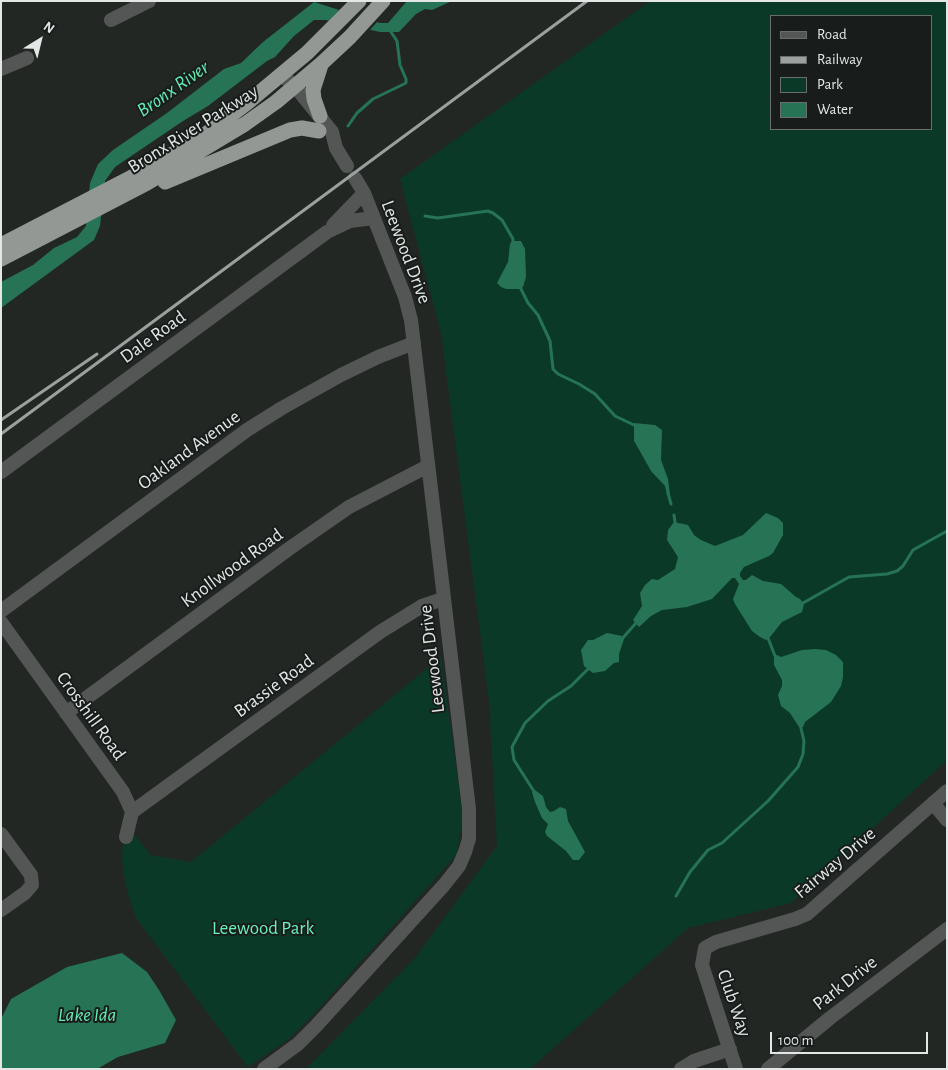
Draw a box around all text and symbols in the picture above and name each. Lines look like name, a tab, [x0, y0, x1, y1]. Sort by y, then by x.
north arrow	[15, 15, 65, 65]
legend	[770, 15, 933, 130]
text: N	[41, 19, 57, 36]
text: Road	[817, 27, 847, 42]
text: Railway	[817, 52, 862, 67]
water label: Bronx River	[132, 55, 214, 123]
text: Park	[817, 77, 843, 92]
street label: Bronx River Parkway	[124, 80, 262, 178]
text: Water	[817, 102, 853, 117]
street label: Leewood Drive	[376, 197, 436, 307]
street label: Dale Road	[116, 306, 190, 368]
street label: Oakland Avenue	[133, 405, 245, 495]
street label: Knollwood Road	[176, 523, 288, 613]
street label: Leewood Drive	[414, 604, 450, 714]
street label: Brassie Road	[230, 649, 318, 723]
street label: Crosshill Road	[51, 667, 131, 765]
street label: Fairway Drive	[790, 822, 880, 904]
park label: Leewood Park	[212, 917, 314, 939]
street label: Park Drive	[808, 951, 882, 1015]
street label: Club Way	[712, 966, 756, 1040]
water label: Lake Ida	[58, 1003, 116, 1027]
scale bar	[773, 1022, 930, 1054]
text: 100 m	[778, 1033, 813, 1048]

